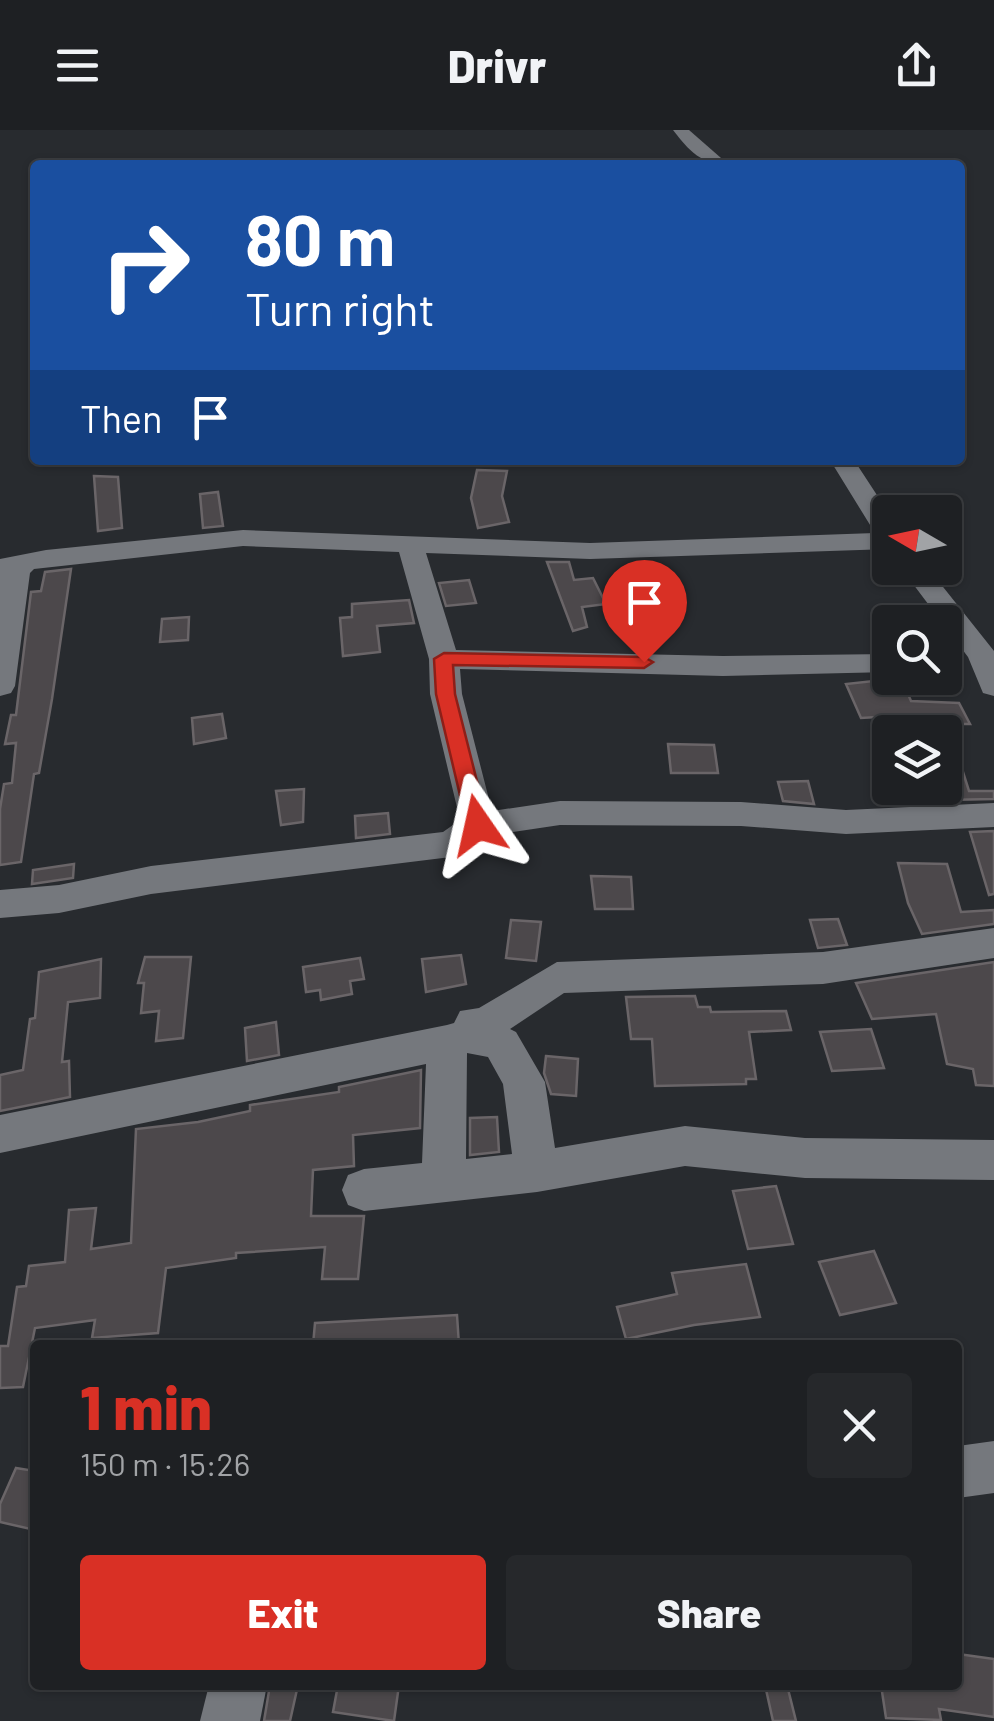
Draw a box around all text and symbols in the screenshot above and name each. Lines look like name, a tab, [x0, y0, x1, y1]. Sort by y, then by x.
icon: menu	[50, 38, 105, 93]
text: Drivr	[448, 38, 546, 92]
icon: share	[889, 38, 944, 93]
text: 80 m	[245, 196, 395, 280]
icon: right	[80, 200, 210, 330]
text: Turn right	[245, 281, 435, 335]
icon: arrive	[183, 390, 238, 445]
text: Then	[80, 395, 163, 441]
north arrow	[872, 495, 962, 585]
map controls	[872, 495, 962, 805]
pin	[602, 560, 687, 663]
icon: arrive	[617, 575, 672, 630]
button: search	[872, 605, 962, 695]
button: layers	[872, 715, 962, 805]
position arrow	[426, 773, 530, 877]
text: 1 min	[80, 1370, 212, 1442]
button: close	[807, 1373, 912, 1478]
text: 150 m · 15:26	[80, 1444, 250, 1482]
button: Exit	[80, 1555, 486, 1670]
button: Share	[506, 1555, 912, 1670]

